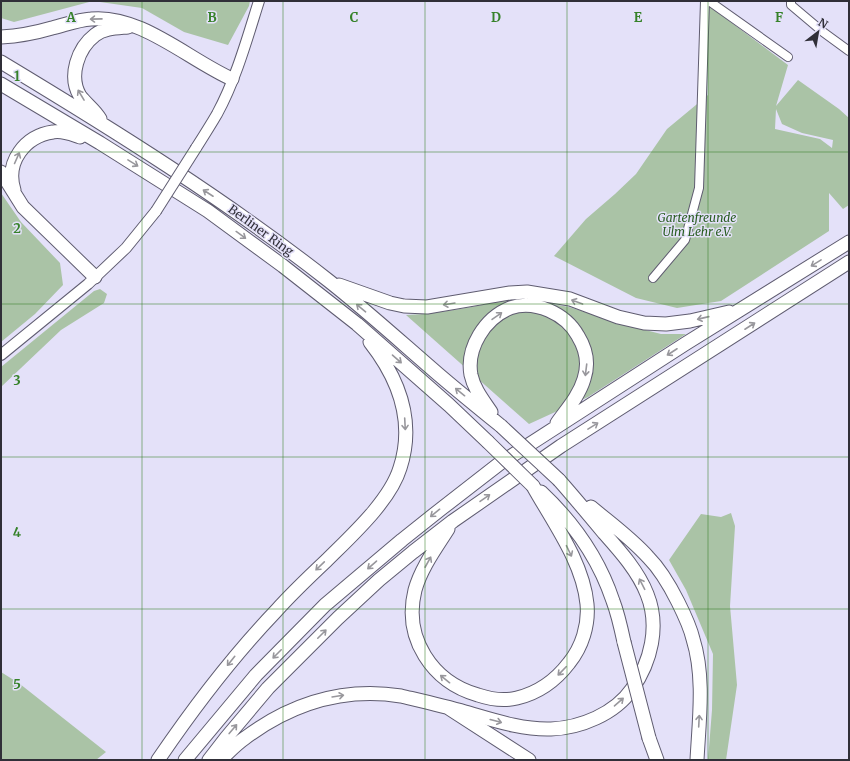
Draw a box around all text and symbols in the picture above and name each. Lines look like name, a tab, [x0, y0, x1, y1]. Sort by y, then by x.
text: A	[65, 9, 76, 26]
text: B	[207, 9, 217, 26]
text: C	[350, 9, 359, 26]
text: D	[491, 9, 501, 26]
text: E	[634, 9, 643, 26]
text: F	[775, 9, 783, 26]
north arrow	[798, 12, 838, 52]
one-way arrow	[90, 15, 103, 23]
text: N	[816, 15, 831, 32]
text: 1	[14, 68, 20, 85]
one-way arrow	[77, 89, 85, 101]
one-way arrow	[13, 152, 21, 164]
one-way arrow	[127, 160, 139, 168]
one-way arrow	[202, 188, 214, 196]
street label: Berliner Ring	[225, 201, 297, 259]
park label: Gartenfreunde Ulm Lehr e.V.	[658, 210, 736, 239]
text: 2	[13, 220, 21, 237]
one-way arrow	[236, 231, 247, 239]
one-way arrow	[810, 259, 822, 267]
one-way arrow	[571, 297, 583, 305]
one-way arrow	[443, 300, 456, 308]
one-way arrow	[355, 303, 366, 312]
one-way arrow	[492, 312, 503, 320]
one-way arrow	[697, 315, 710, 322]
one-way arrow	[744, 321, 756, 329]
one-way arrow	[667, 348, 678, 356]
one-way arrow	[391, 354, 402, 363]
one-way arrow	[582, 363, 590, 376]
text: 3	[13, 372, 21, 389]
one-way arrow	[454, 388, 465, 397]
one-way arrow	[402, 417, 409, 430]
one-way arrow	[587, 422, 598, 430]
one-way arrow	[479, 494, 490, 502]
one-way arrow	[429, 509, 440, 518]
text: 4	[13, 524, 22, 541]
one-way arrow	[566, 544, 573, 556]
one-way arrow	[424, 556, 432, 568]
one-way arrow	[315, 561, 325, 571]
one-way arrow	[367, 561, 378, 570]
one-way arrow	[638, 579, 646, 591]
one-way arrow	[317, 629, 327, 639]
one-way arrow	[272, 649, 282, 659]
one-way arrow	[227, 655, 235, 666]
one-way arrow	[557, 666, 567, 676]
one-way arrow	[440, 674, 451, 683]
text: 5	[13, 676, 21, 693]
one-way arrow	[331, 692, 344, 700]
one-way arrow	[613, 698, 624, 707]
one-way arrow	[696, 715, 703, 728]
one-way arrow	[489, 717, 502, 725]
one-way arrow	[229, 724, 238, 734]

